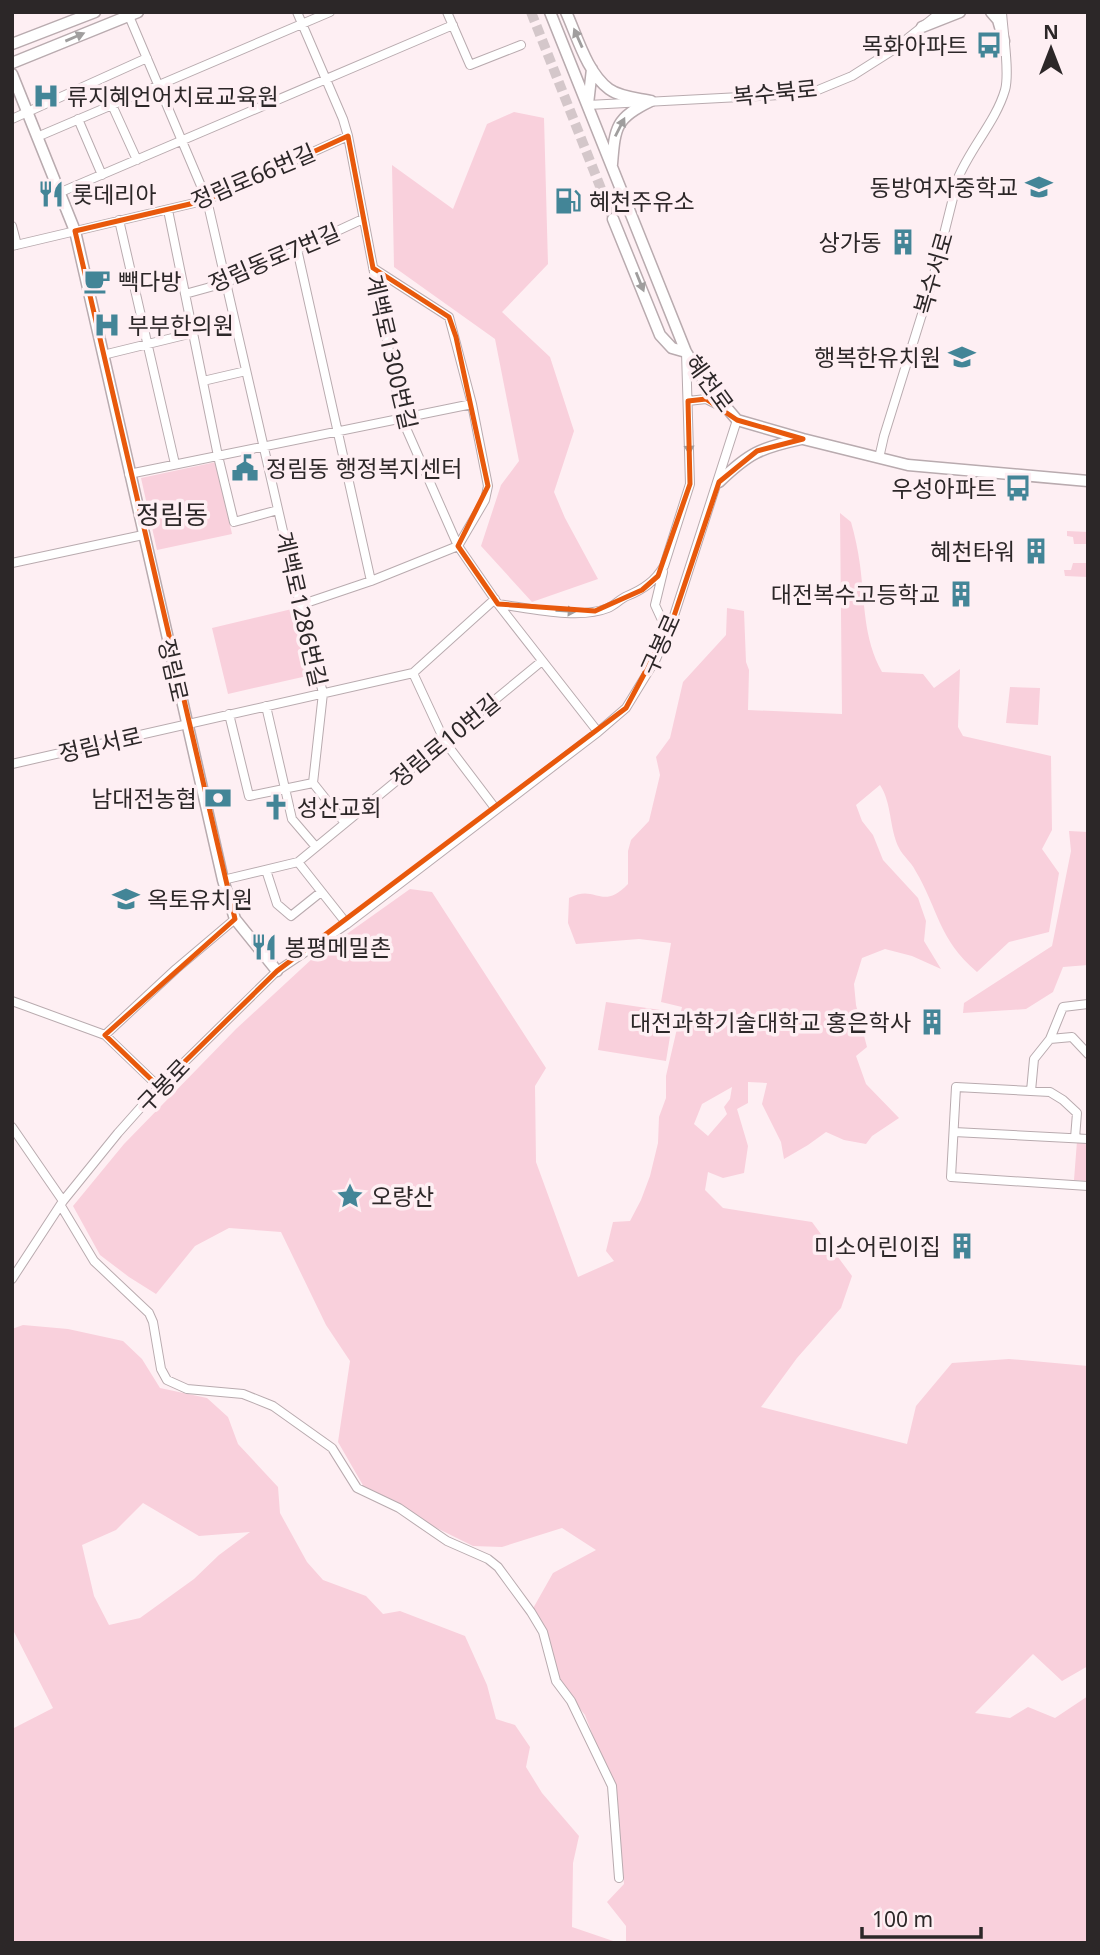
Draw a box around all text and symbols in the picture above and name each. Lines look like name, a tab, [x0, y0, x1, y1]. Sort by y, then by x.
north arrow	[1016, 14, 1086, 84]
text: N	[1043, 19, 1059, 45]
one-way arrow	[572, 27, 583, 48]
place label: 목화아파트	[862, 29, 968, 61]
bus stop icon: 목화아파트	[974, 30, 1004, 60]
one-way arrow	[65, 31, 85, 43]
street label: 복수북로	[731, 72, 819, 112]
place label: 류지혜언어치료교육원	[67, 80, 279, 112]
hospital icon: 류지혜언어치료교육원	[31, 81, 61, 111]
one-way arrow	[613, 116, 625, 136]
street label: 정림로66번길	[186, 135, 320, 217]
place label: 동방여자중학교	[870, 171, 1018, 203]
school or university icon: 동방여자중학교	[1024, 172, 1054, 202]
place label: 롯데리아	[72, 178, 157, 210]
restaurant icon: 롯데리아	[36, 179, 66, 209]
place label: 혜천주유소	[589, 185, 695, 217]
fuel station icon: 혜천주유소	[553, 186, 583, 216]
street label: 정림동로7번길	[203, 215, 345, 299]
place label: 상가동	[819, 226, 882, 258]
building icon: 상가동	[888, 227, 918, 257]
street label: 복수서로	[906, 228, 960, 318]
place label: 빽다방	[118, 265, 181, 297]
cafe icon: 빽다방	[82, 266, 112, 296]
street label: 계백로1300번길	[359, 271, 425, 433]
one-way arrow	[634, 271, 645, 292]
place label: 부부한의원	[128, 309, 234, 341]
hospital icon: 부부한의원	[92, 310, 122, 340]
place label: 행복한유치원	[814, 341, 941, 373]
school or university icon: 행복한유치원	[947, 342, 977, 372]
street label: 혜천로	[678, 348, 742, 418]
one-way arrow	[683, 434, 694, 456]
place label: 정림동 행정복지센터	[266, 452, 462, 484]
public building icon: 정림동 행정복지센터	[230, 453, 260, 483]
place label: 우성아파트	[891, 472, 997, 504]
bus stop icon: 우성아파트	[1003, 473, 1033, 503]
district label: 정림동	[136, 496, 208, 532]
street label: 계백로1286번길	[269, 528, 335, 690]
place label: 혜천타워	[930, 535, 1015, 567]
building icon: 혜천타워	[1021, 536, 1051, 566]
place label: 대전복수고등학교	[771, 578, 940, 610]
building icon: 대전복수고등학교	[946, 579, 976, 609]
one-way arrow	[555, 606, 577, 617]
street label: 구봉로	[632, 608, 688, 680]
street label: 정림로	[151, 635, 197, 705]
street label: 정림로10번길	[384, 686, 506, 794]
street label: 정림서로	[55, 719, 145, 769]
place label: 남대전농협	[91, 782, 197, 814]
bank icon: 남대전농협	[203, 783, 233, 813]
place label: 성산교회	[297, 791, 382, 823]
church icon: 성산교회	[261, 792, 291, 822]
place label: 옥토유치원	[147, 883, 253, 915]
school or university icon: 옥토유치원	[111, 884, 141, 914]
place label: 봉평메밀촌	[285, 931, 391, 963]
restaurant icon: 봉평메밀촌	[249, 932, 279, 962]
place label: 대전과학기술대학교 홍은학사	[630, 1006, 911, 1038]
building icon: 대전과학기술대학교 홍은학사	[917, 1007, 947, 1037]
street label: 구봉로	[129, 1051, 197, 1119]
place label: 오량산	[371, 1180, 434, 1212]
place icon: 오량산	[335, 1181, 365, 1211]
place label: 미소어린이집	[814, 1230, 941, 1262]
building icon: 미소어린이집	[947, 1231, 977, 1261]
scale bar	[862, 1896, 981, 1940]
text: 100 m	[872, 1905, 933, 1933]

